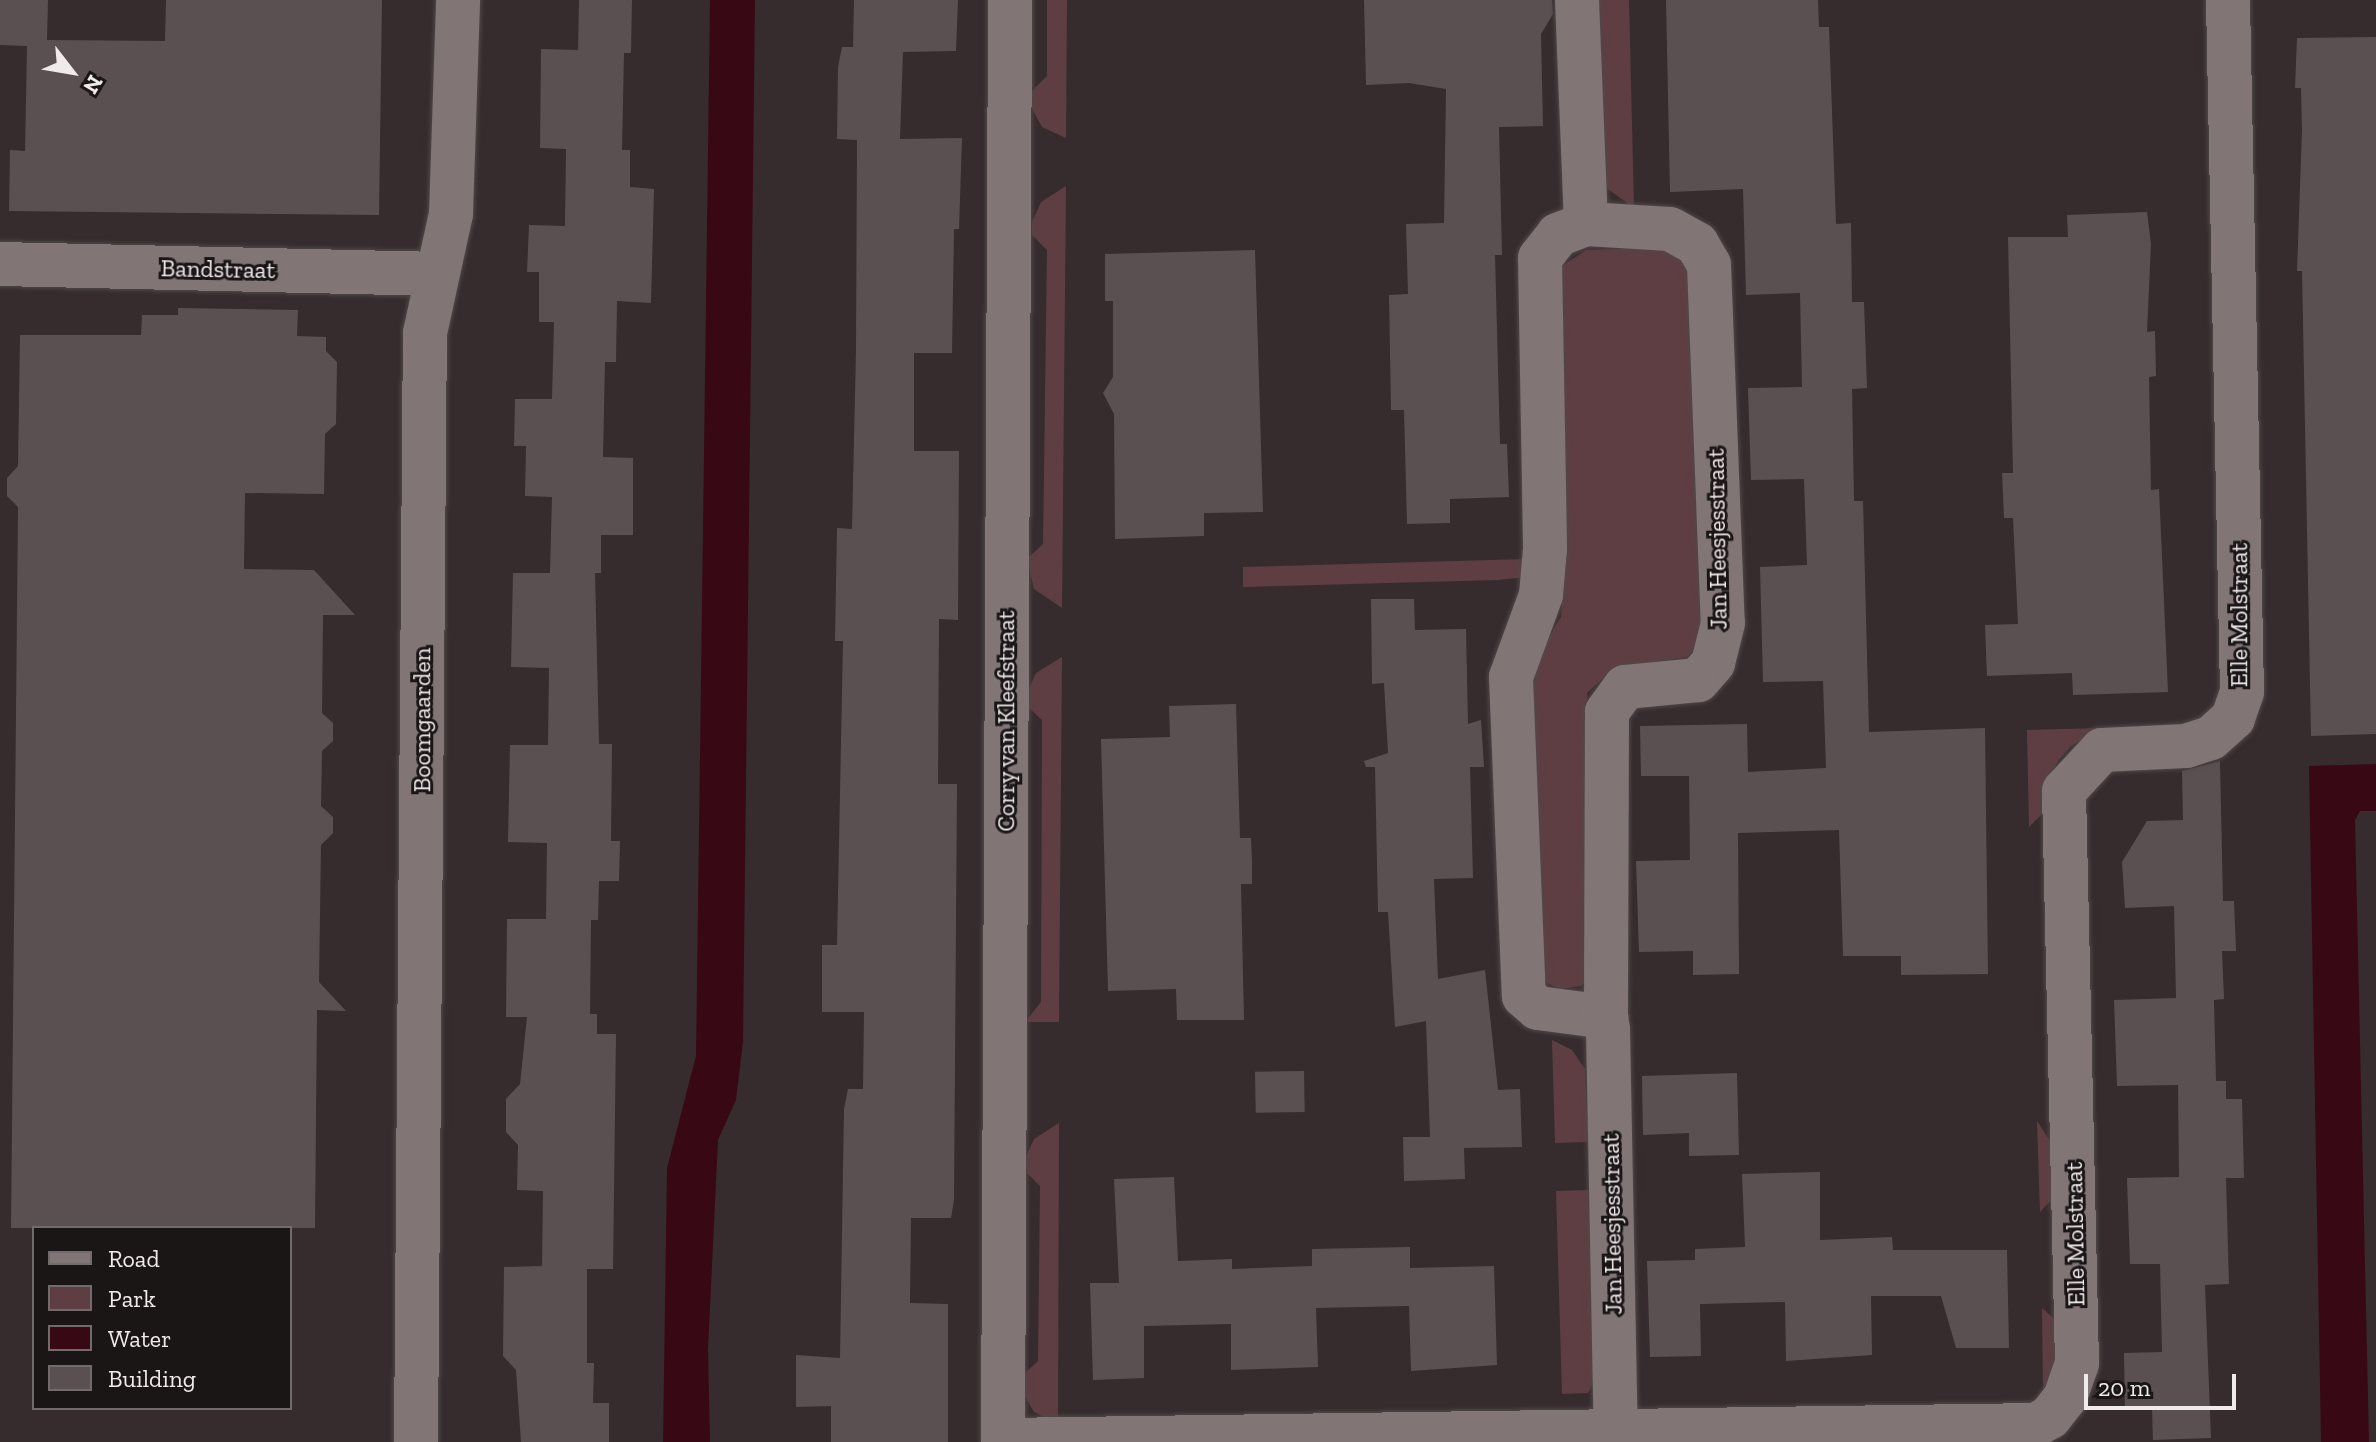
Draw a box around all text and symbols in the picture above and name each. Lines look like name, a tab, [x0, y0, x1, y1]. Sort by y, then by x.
north arrow	[32, 32, 112, 112]
text: N	[77, 70, 109, 99]
street label: Bandstraat	[160, 254, 276, 284]
street label: Jan Heesjesstraat	[1701, 448, 1733, 630]
street label: Elle Molstraat	[2225, 543, 2253, 687]
street label: Corry van Kleefstraat	[992, 610, 1020, 832]
street label: Boomgaarden	[408, 648, 436, 792]
street label: Jan Heesjesstraat	[1596, 1133, 1628, 1315]
street label: Elle Molstraat	[2059, 1162, 2091, 1306]
legend	[32, 1226, 292, 1410]
text: Road	[108, 1244, 160, 1273]
text: Park	[108, 1284, 156, 1313]
text: Water	[108, 1324, 171, 1353]
scale bar	[2088, 1358, 2240, 1408]
text: Building	[108, 1364, 196, 1393]
text: 20 m	[2098, 1373, 2150, 1402]

